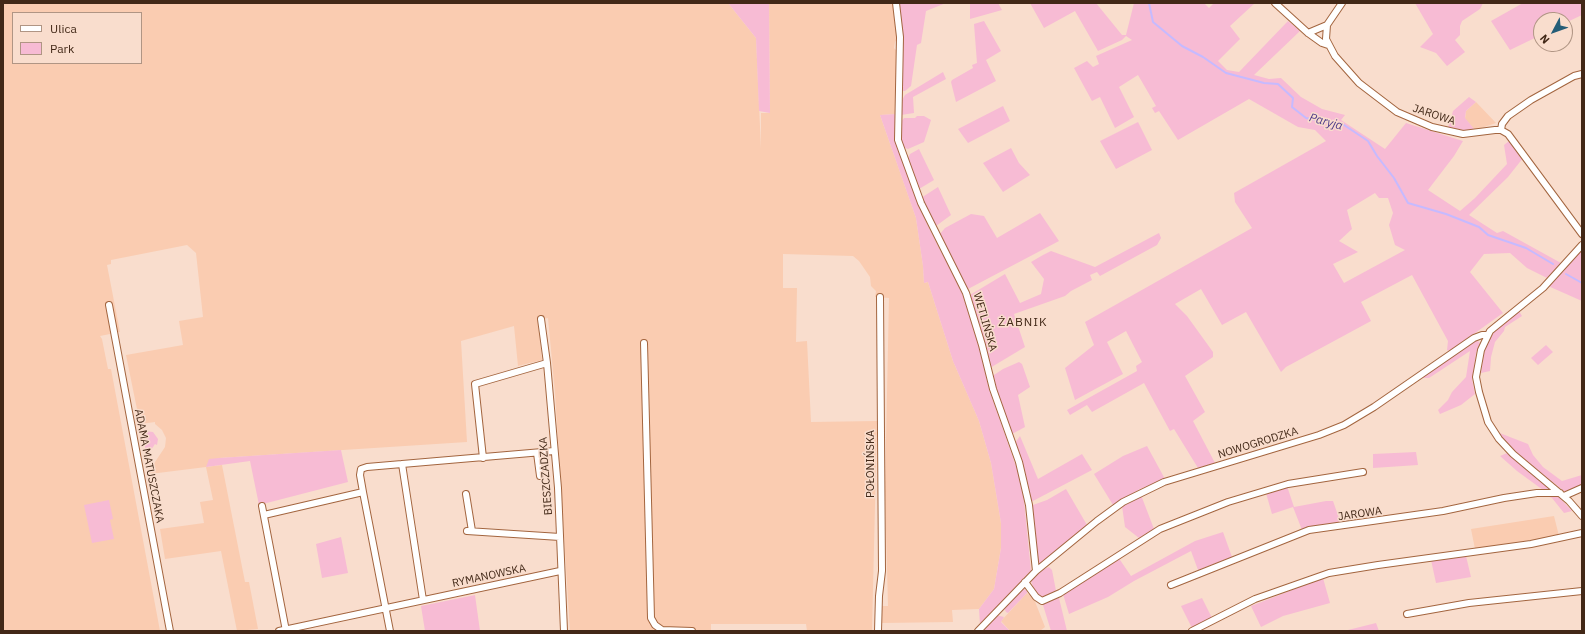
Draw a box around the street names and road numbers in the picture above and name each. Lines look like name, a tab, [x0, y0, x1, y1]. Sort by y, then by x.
street label: JAROWA	[1411, 102, 1457, 128]
street label: WETLIŃSKA	[970, 291, 1000, 353]
street label: ADAMA MATUSZCZAKA	[131, 408, 167, 524]
street label: NOWOGRODZKA	[1216, 425, 1300, 461]
street label: POŁONIŃSKA	[864, 430, 878, 498]
street label: BIESZCZADZKA	[537, 436, 555, 516]
street label: JAROWA	[1337, 504, 1383, 524]
street label: RYMANOWSKA	[451, 562, 527, 590]

